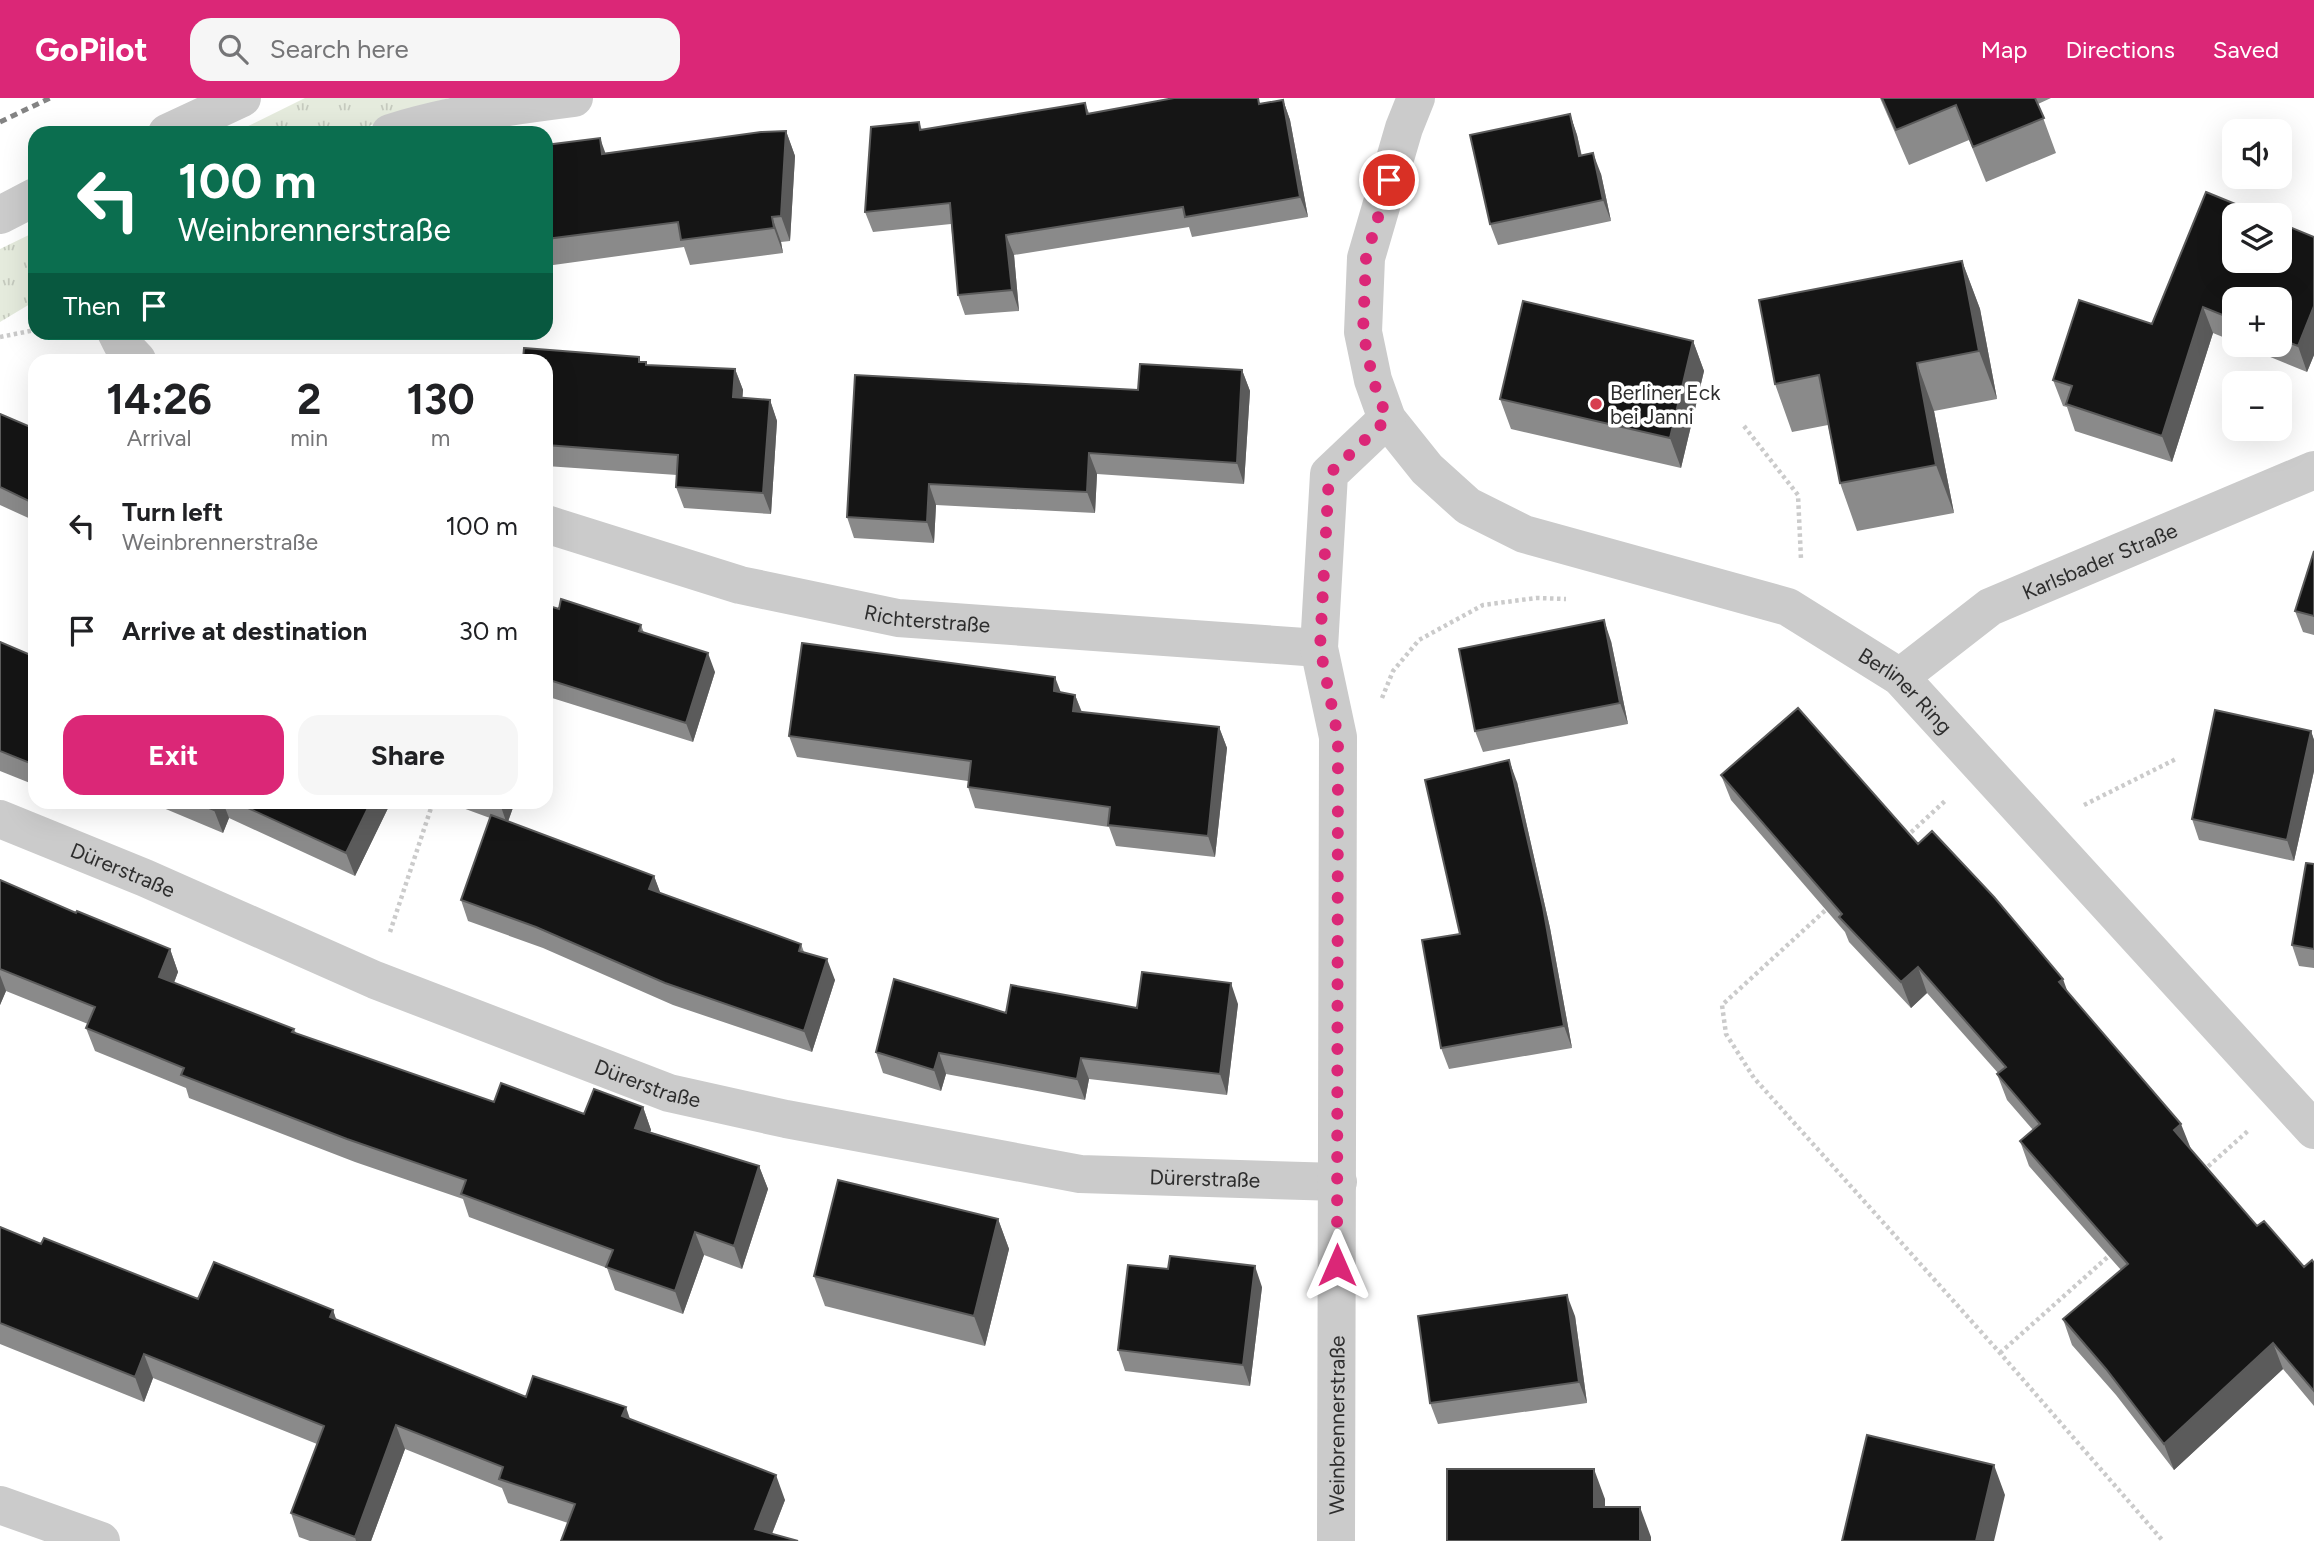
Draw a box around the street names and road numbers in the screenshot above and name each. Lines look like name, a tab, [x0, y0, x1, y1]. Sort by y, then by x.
street label: Karlsbader Straße	[2018, 517, 2181, 605]
street label: Richterstraße	[862, 599, 991, 637]
street label: Berliner Ring	[1854, 642, 1958, 739]
street label: Dürerstraße	[67, 837, 179, 902]
street label: Dürerstraße	[591, 1053, 703, 1112]
street label: Dürerstraße	[1149, 1164, 1261, 1192]
street label: Weinbrennerstraße	[1324, 1335, 1349, 1515]

